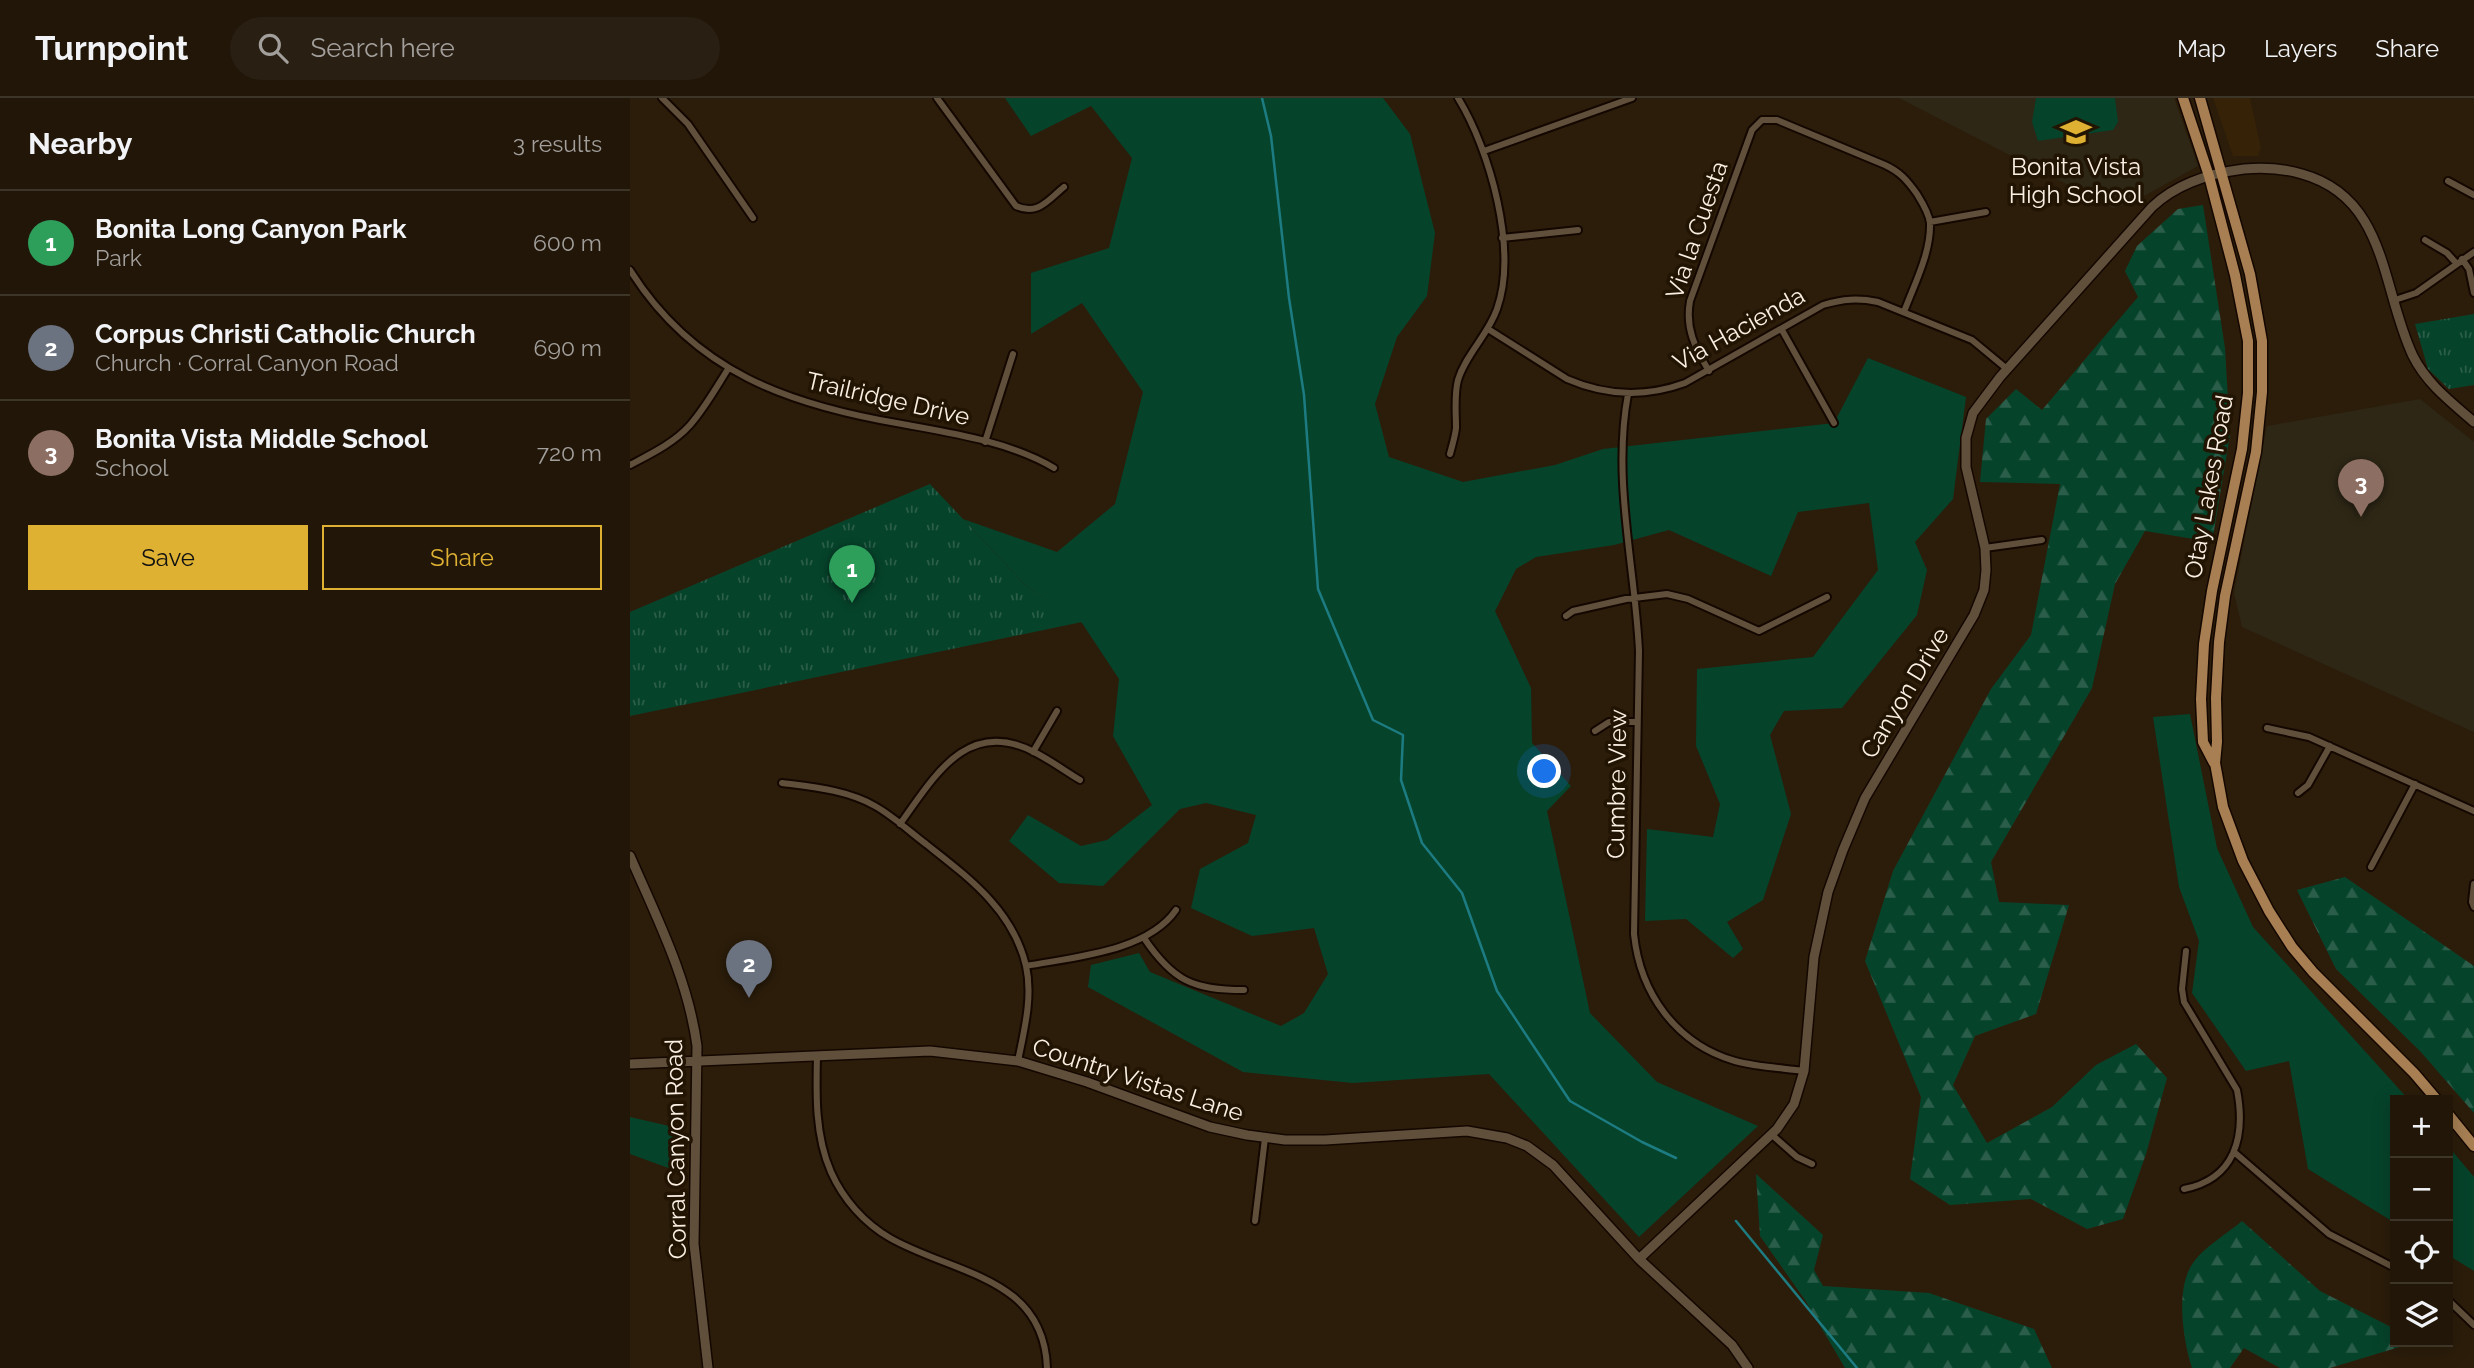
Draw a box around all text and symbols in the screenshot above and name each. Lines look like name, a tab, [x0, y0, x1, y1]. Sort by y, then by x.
search box	[230, 17, 720, 80]
text: Turnpoint	[35, 29, 188, 68]
icon: search	[254, 29, 292, 67]
text: Search here	[310, 33, 455, 63]
text: Map	[2177, 34, 2226, 63]
text: Layers	[2264, 34, 2337, 63]
text: Share	[2375, 34, 2439, 63]
school or university icon: Bonita Vista High School	[2059, 115, 2093, 149]
text: Nearby	[28, 126, 132, 161]
text: 3 results	[513, 130, 602, 157]
place label: Bonita Vista High School	[2009, 152, 2144, 209]
street label: Via la Cuesta	[1659, 157, 1734, 303]
text: Bonita Long Canyon Park	[95, 214, 406, 244]
text: 1	[45, 229, 57, 256]
text: 600 m	[533, 229, 602, 256]
text: Park	[95, 244, 142, 271]
street label: Via Hacienda	[1668, 281, 1810, 377]
text: Corpus Christi Catholic Church	[95, 319, 476, 349]
text: 2	[45, 334, 57, 361]
text: 690 m	[534, 334, 602, 361]
text: Church · Corral Canyon Road	[95, 349, 399, 376]
street label: Trailridge Drive	[804, 366, 973, 431]
street label: Otay Lakes Road	[2178, 393, 2239, 581]
text: Bonita Vista Middle School	[95, 424, 428, 454]
text: 3	[45, 439, 57, 466]
text: 720 m	[537, 439, 602, 466]
text: School	[95, 454, 169, 481]
pin: 3	[2338, 459, 2384, 517]
button: Save	[28, 525, 308, 590]
button: Share	[322, 525, 602, 590]
pin: 1	[829, 545, 875, 603]
street label: Canyon Drive	[1854, 622, 1955, 763]
street label: Cumbre View	[1601, 708, 1632, 859]
your location	[1527, 754, 1561, 788]
pin: 2	[726, 940, 772, 998]
street label: Country Vistas Lane	[1029, 1032, 1247, 1127]
street label: Corral Canyon Road	[659, 1039, 692, 1259]
map controls	[2390, 1095, 2453, 1347]
button: +	[2390, 1095, 2453, 1158]
button: −	[2390, 1158, 2453, 1221]
button: locate	[2390, 1221, 2453, 1284]
button: layers	[2390, 1284, 2453, 1347]

